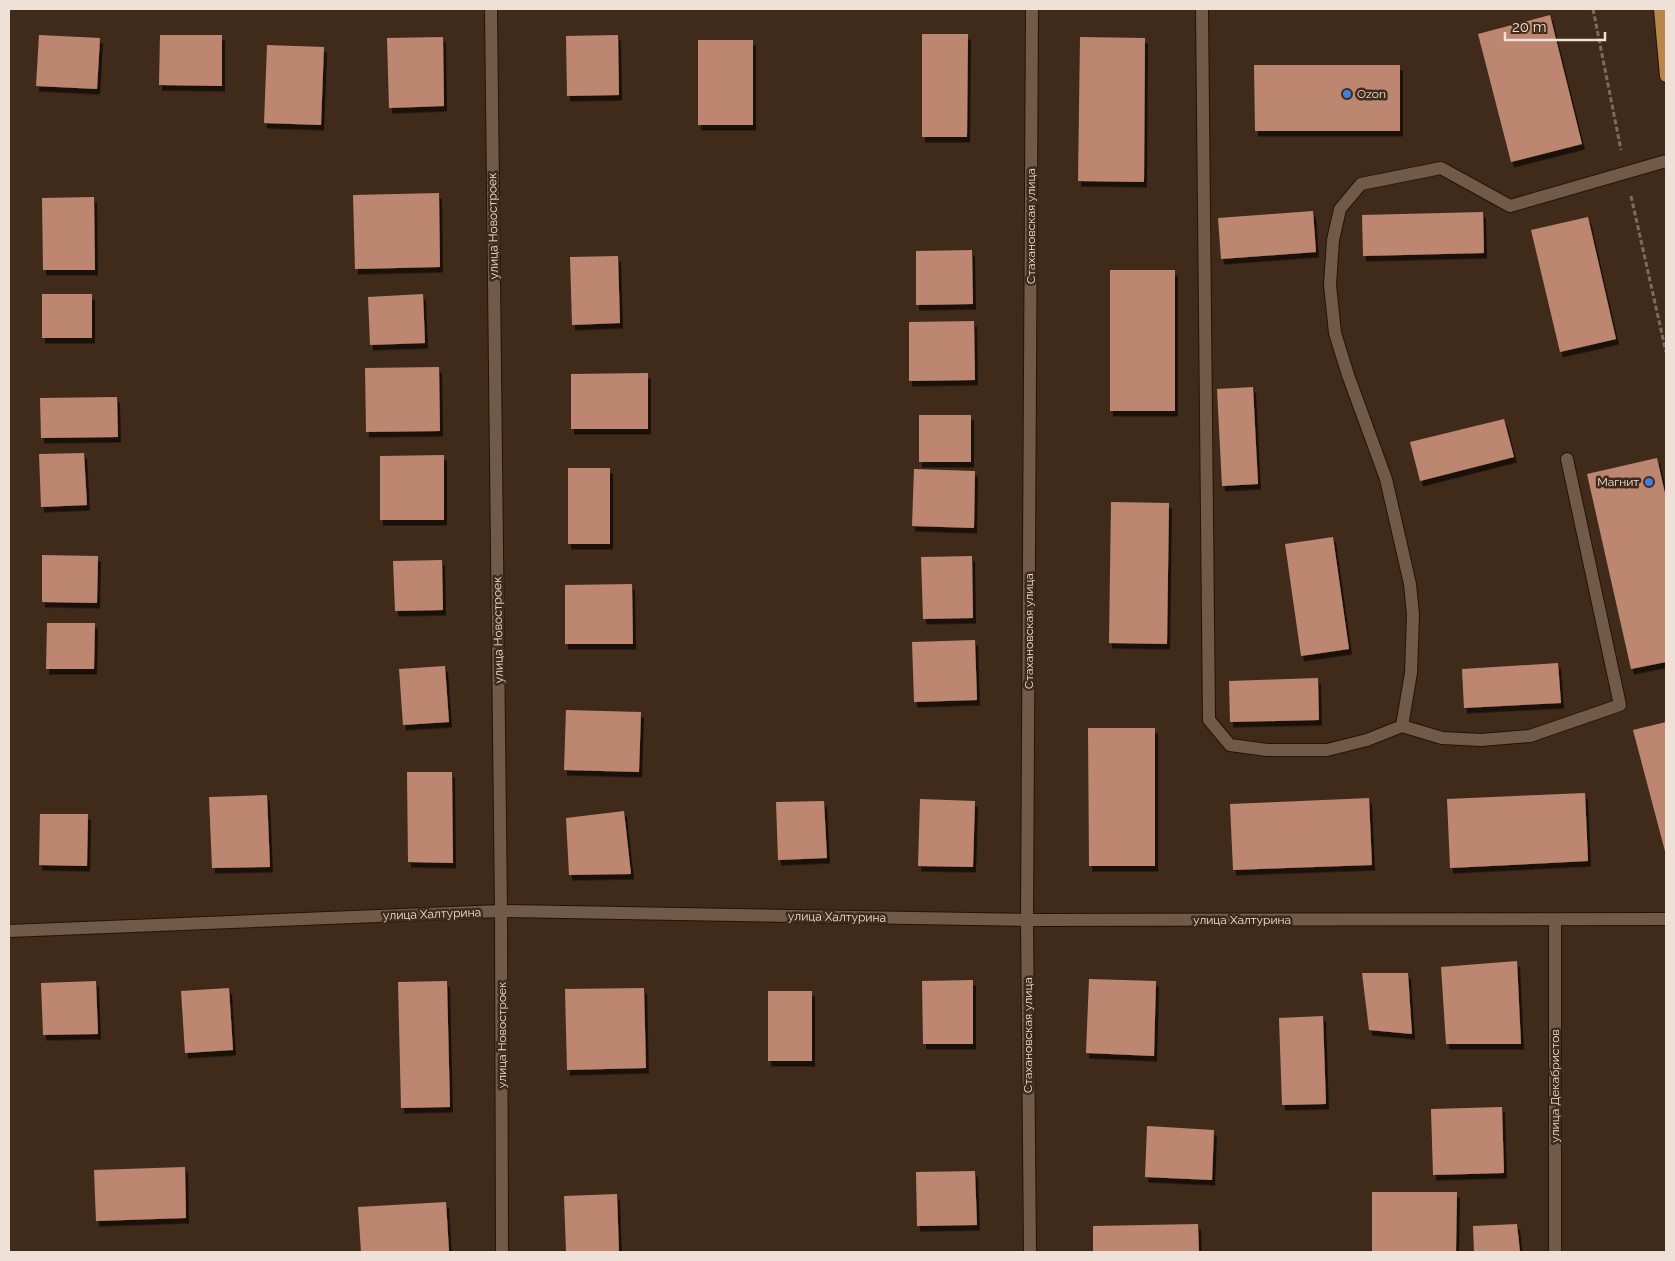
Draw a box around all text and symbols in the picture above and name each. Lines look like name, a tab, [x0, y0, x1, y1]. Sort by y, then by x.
scale bar	[1505, 10, 1605, 42]
text: 20 m	[1512, 18, 1547, 36]
place label: Ozon	[1357, 87, 1386, 101]
marker: Ozon	[1341, 88, 1353, 100]
street label: Стахановская улица	[1024, 168, 1038, 284]
street label: улица Новостроек	[485, 173, 501, 279]
place label: Магнит	[1597, 475, 1639, 489]
marker: Магнит	[1643, 476, 1655, 488]
street label: Стахановская улица	[1022, 573, 1036, 689]
street label: улица Новостроек	[490, 577, 506, 683]
street label: улица Халтурина	[383, 905, 481, 923]
street label: улица Халтурина	[788, 909, 886, 925]
street label: улица Халтурина	[1193, 913, 1291, 927]
street label: Стахановская улица	[1021, 977, 1035, 1093]
street label: улица Новостроек	[495, 982, 509, 1088]
street label: улица Декабристов	[1548, 1029, 1562, 1143]

